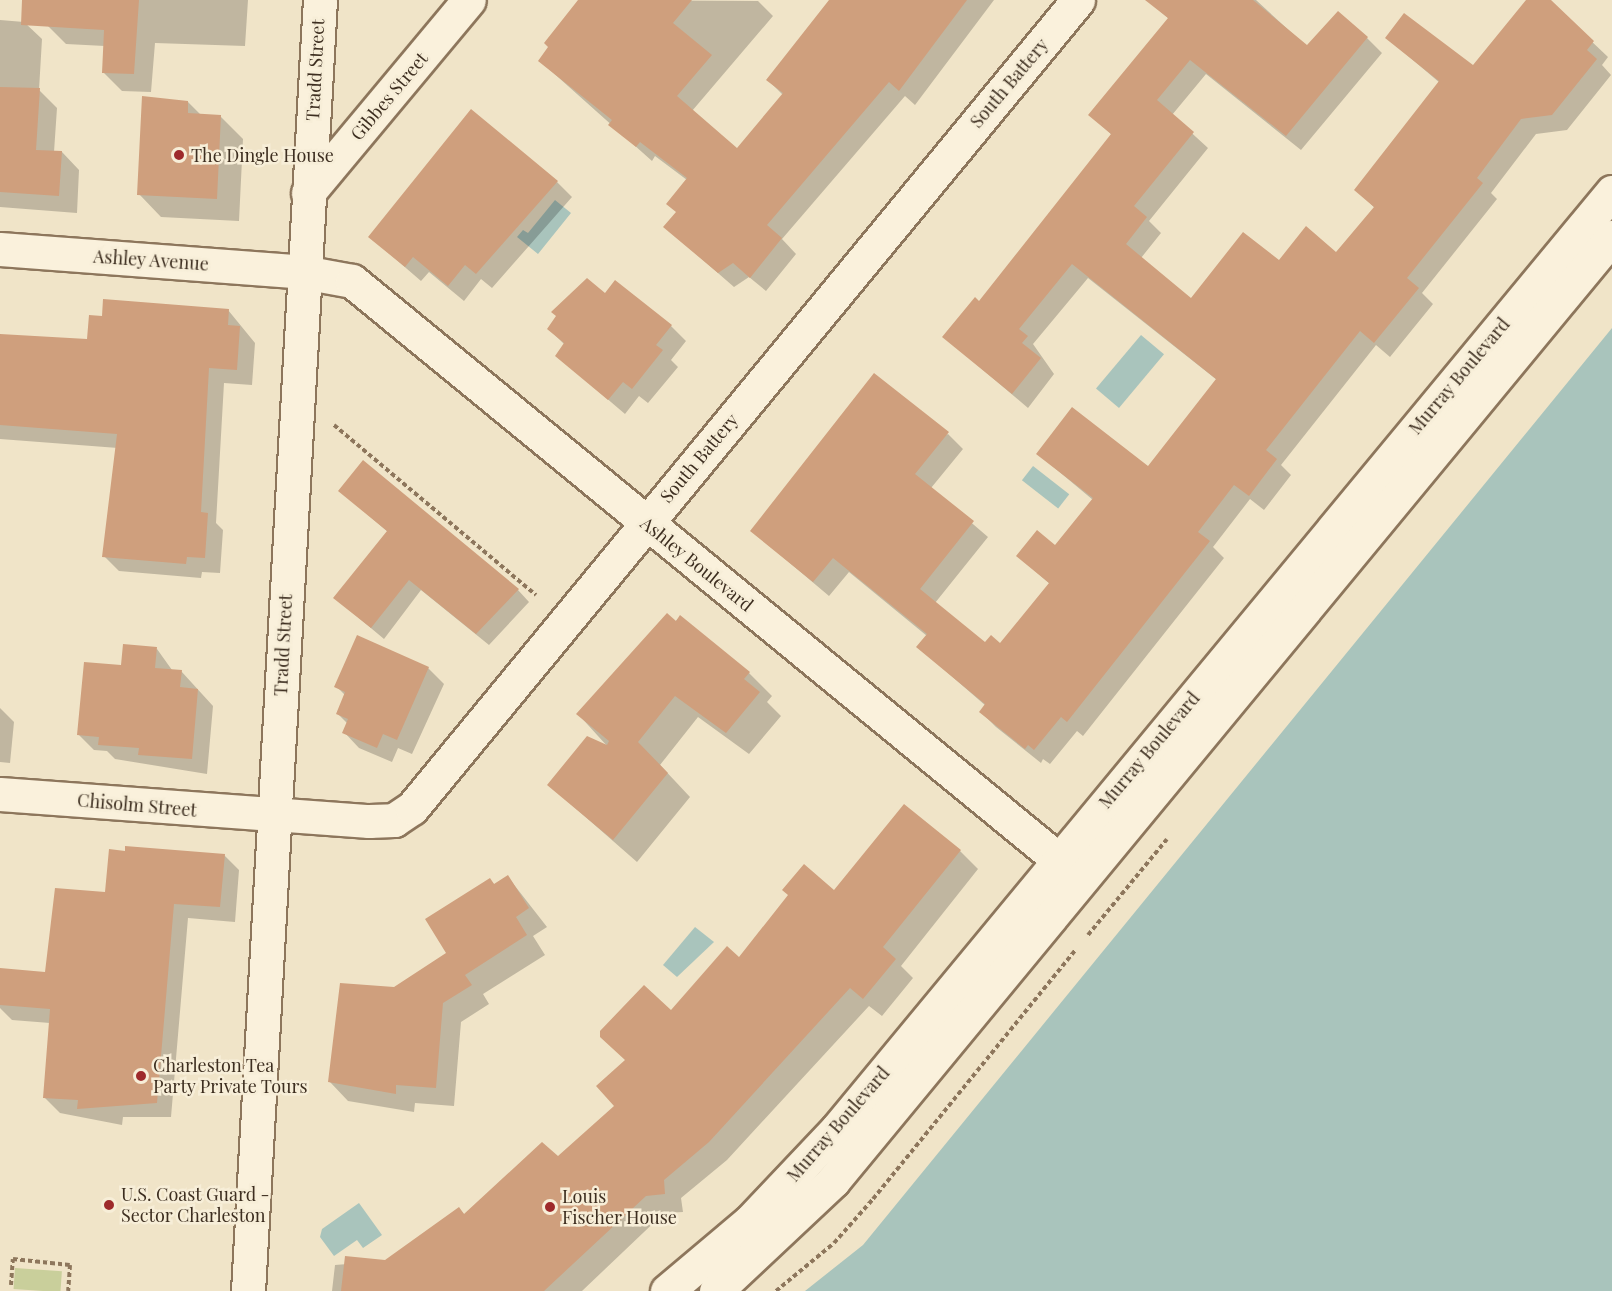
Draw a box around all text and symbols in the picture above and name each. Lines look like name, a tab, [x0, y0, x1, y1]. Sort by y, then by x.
street label: Tradd Street	[302, 19, 328, 121]
street label: South Battery	[965, 34, 1053, 132]
street label: Gibbes Street	[346, 48, 432, 144]
place label: The Dingle House	[191, 144, 334, 166]
marker: The Dingle House	[172, 148, 186, 162]
street label: Ashley Avenue	[92, 245, 210, 275]
street label: Murray Boulevard	[1404, 313, 1514, 439]
street label: South Battery	[655, 409, 743, 507]
street label: Ashley Boulevard	[636, 512, 758, 616]
street label: Tradd Street	[270, 594, 296, 696]
street label: Murray Boulevard	[1094, 687, 1204, 813]
street label: Chisolm Street	[76, 789, 198, 821]
place label: Charleston Tea Party Private Tours	[153, 1055, 309, 1098]
street label: Murray Boulevard	[782, 1062, 894, 1186]
marker: Charleston Tea Party Private Tours	[134, 1069, 148, 1083]
place label: U.S. Coast Guard - Sector Charleston	[121, 1184, 270, 1226]
place label: Louis Fischer House	[562, 1186, 677, 1228]
marker: U.S. Coast Guard - Sector Charleston	[102, 1198, 116, 1212]
marker: Louis Fischer House	[543, 1200, 557, 1214]

